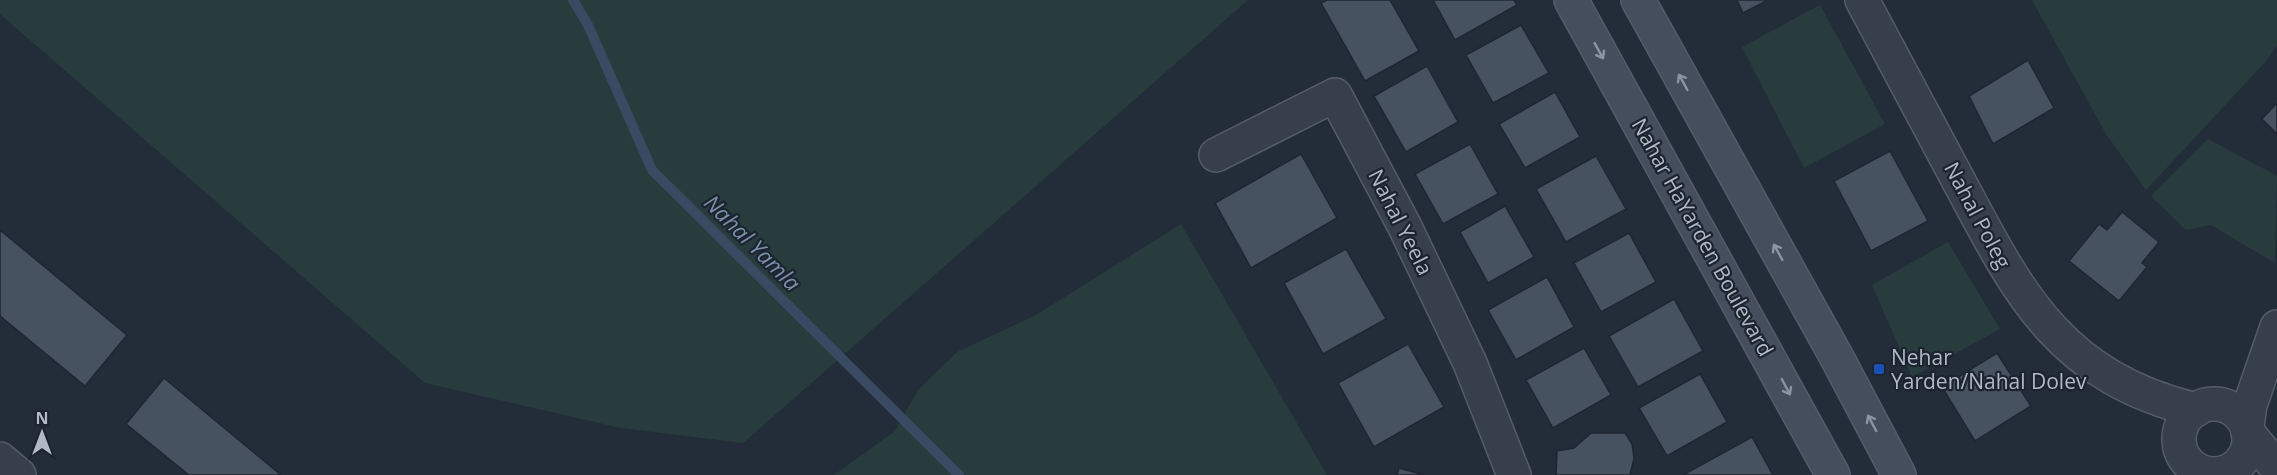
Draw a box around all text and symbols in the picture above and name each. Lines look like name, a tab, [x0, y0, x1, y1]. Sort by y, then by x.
one-way arrow	[1593, 42, 1605, 59]
one-way arrow	[1677, 74, 1689, 91]
street label: Nahar HaYarden Boulevard	[1626, 113, 1780, 361]
street label: Nahal Poleg	[1938, 157, 2018, 273]
street label: Nahal Yeela	[1362, 164, 1440, 280]
water label: Nahal Yamla	[698, 187, 808, 297]
one-way arrow	[1772, 244, 1784, 261]
place label: Nehar Yarden/Nahal Dolev	[1891, 343, 2087, 395]
marker: Nehar Yarden/Nahal Dolev	[1872, 362, 1886, 376]
one-way arrow	[1781, 377, 1792, 395]
north arrow	[12, 403, 72, 463]
text: N	[35, 407, 49, 429]
one-way arrow	[1865, 415, 1877, 433]

